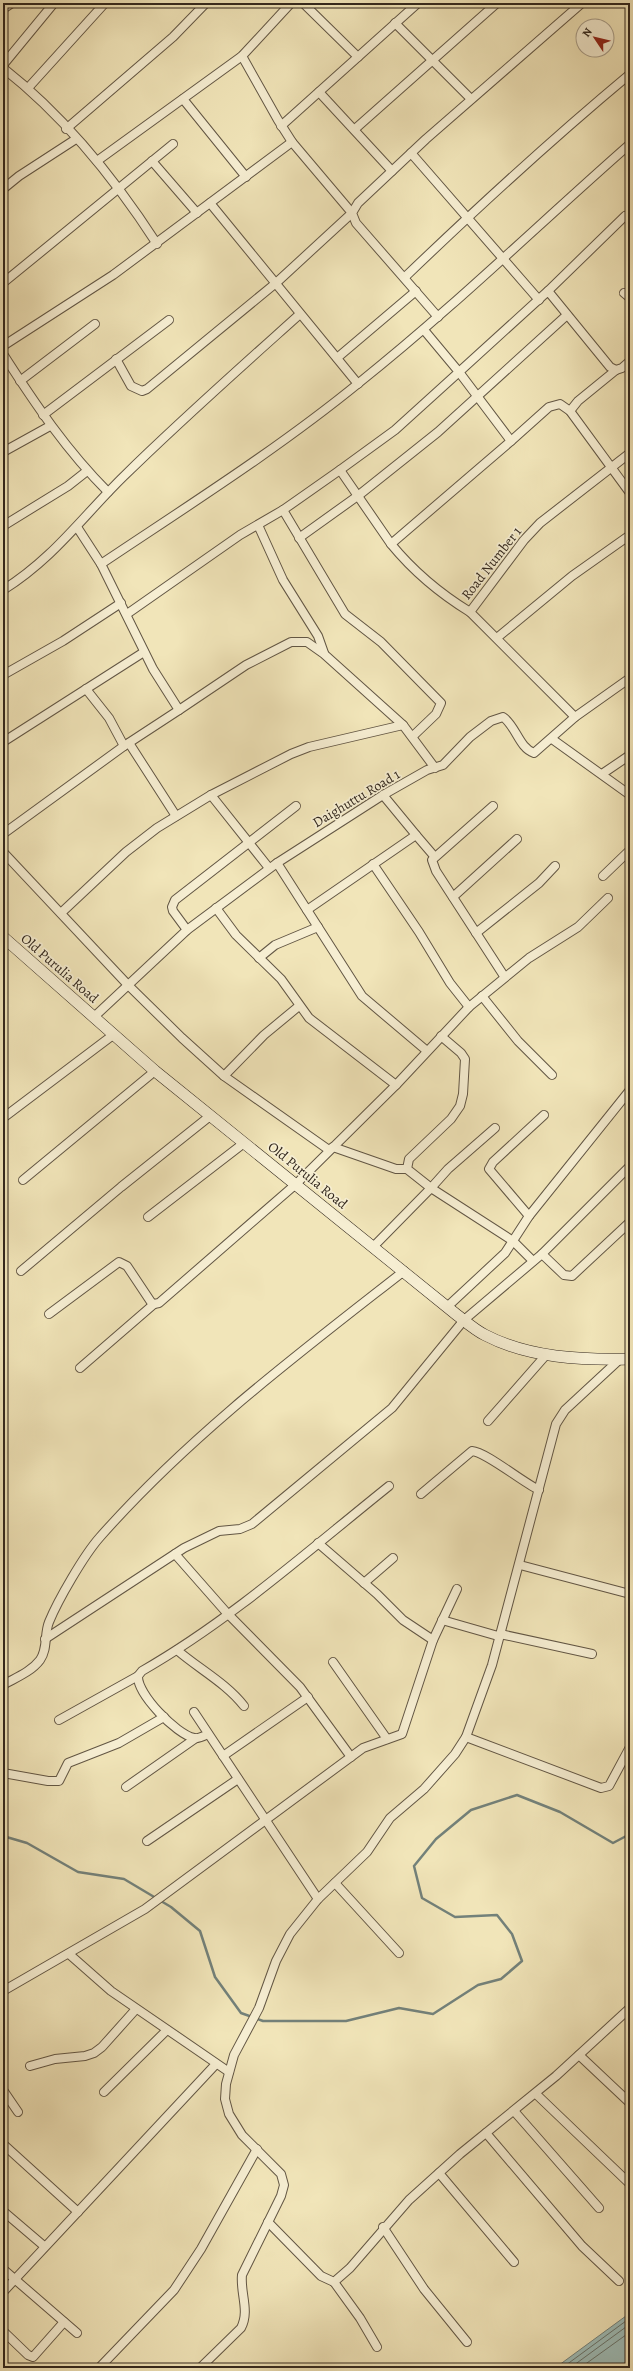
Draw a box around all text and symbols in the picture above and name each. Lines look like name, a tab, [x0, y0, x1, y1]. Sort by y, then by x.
north arrow	[575, 18, 615, 58]
text: N	[579, 25, 596, 40]
street label: Road Number 1	[457, 523, 526, 604]
street label: Daighuttu Road 1	[309, 765, 404, 832]
street label: Old Purulia Road	[17, 929, 103, 1008]
street label: Old Purulia Road	[264, 1137, 352, 1214]

